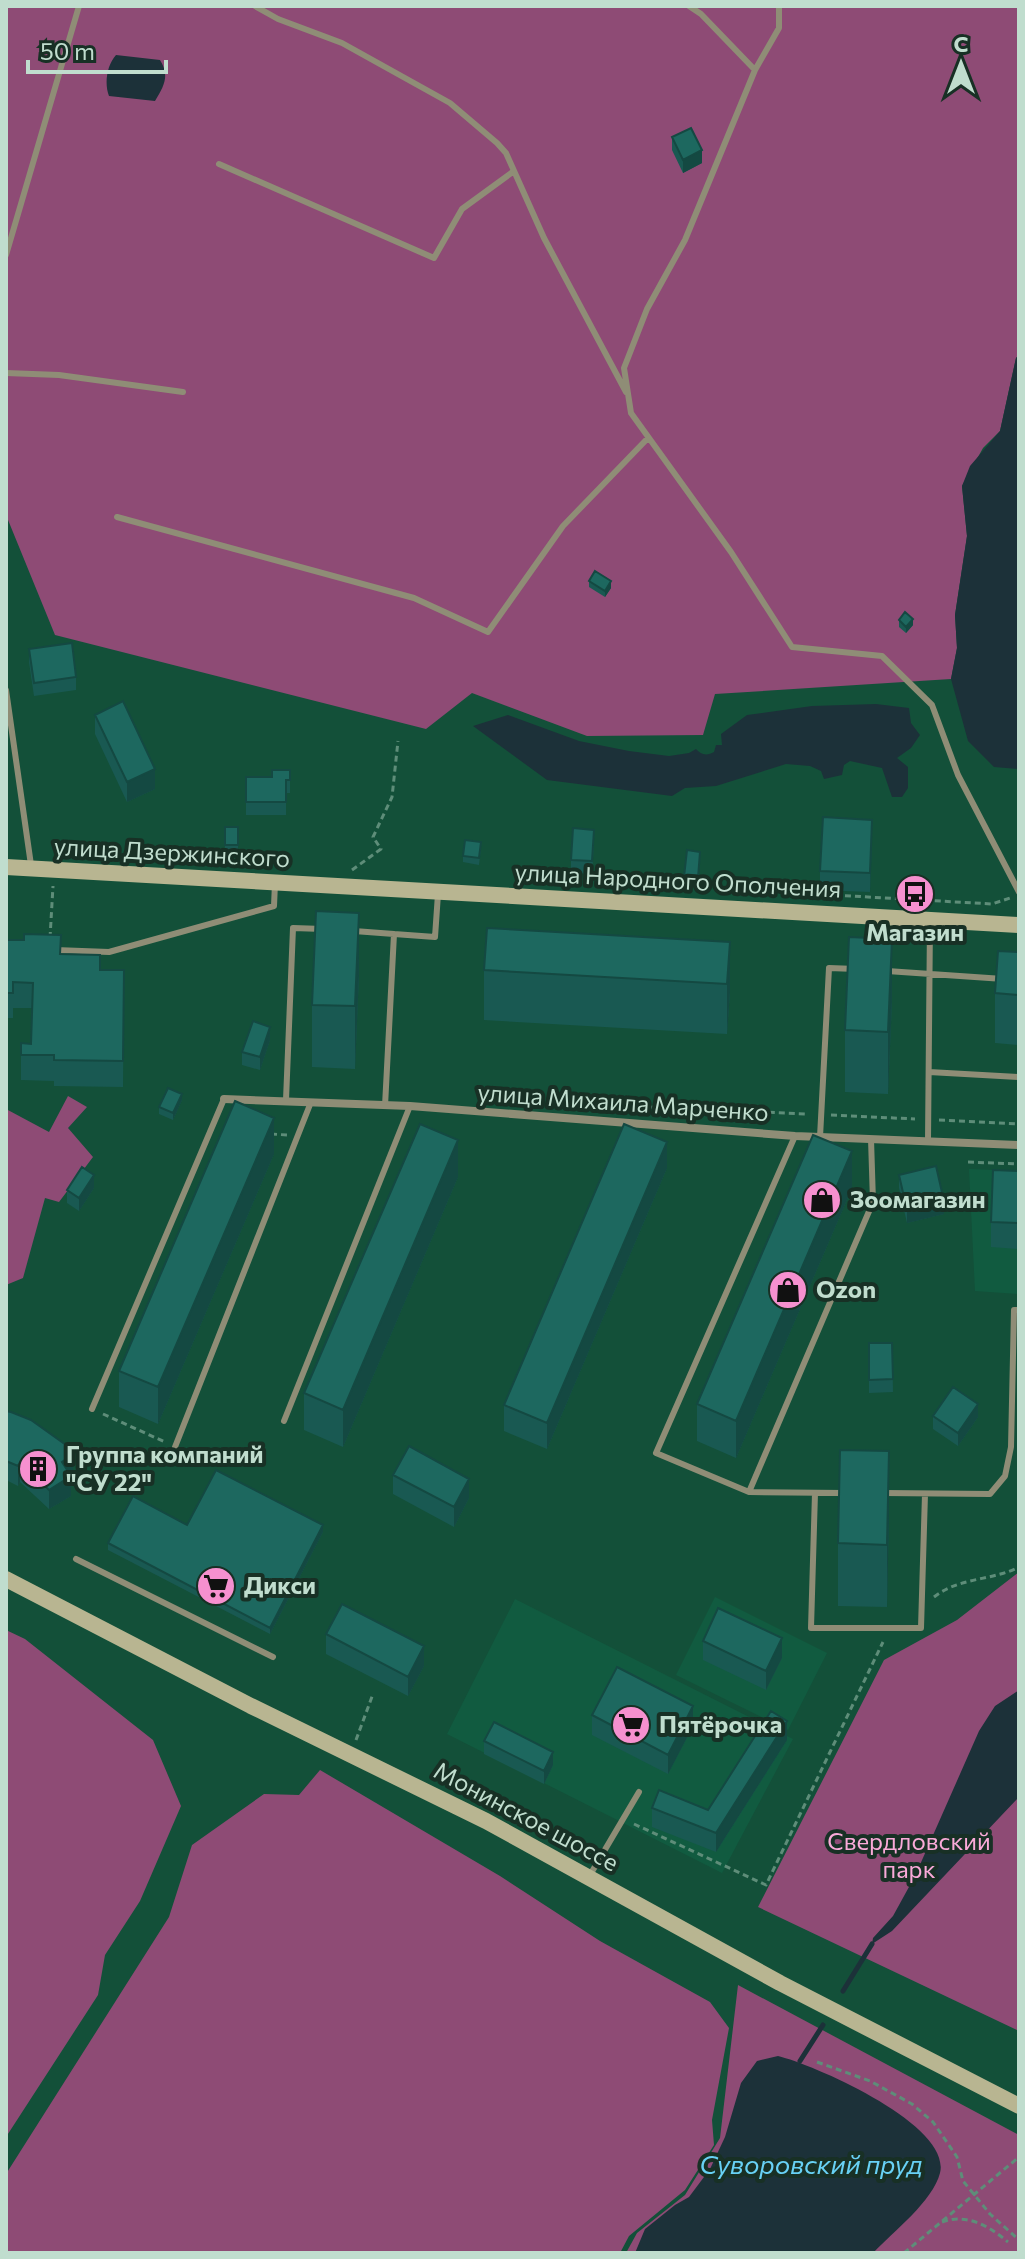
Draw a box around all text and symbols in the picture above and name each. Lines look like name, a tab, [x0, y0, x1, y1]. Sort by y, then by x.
scale bar	[28, 24, 166, 74]
north arrow	[921, 24, 1001, 104]
text: С	[953, 30, 969, 57]
text: 50 m	[40, 36, 95, 65]
street label: улица Дзержинского	[53, 831, 291, 872]
street label: улица Народного Ополчения	[514, 856, 842, 903]
bus stop icon: Магазин	[894, 873, 936, 915]
place label: Магазин	[866, 917, 964, 946]
street label: улица Михаила Марченко	[477, 1077, 770, 1126]
shop icon: Зоомагазин	[801, 1179, 843, 1221]
place label: Зоомагазин	[850, 1184, 986, 1213]
shop icon: Ozon	[767, 1269, 809, 1311]
place label: Ozon	[816, 1274, 876, 1303]
place label: Группа компаний "СУ 22"	[66, 1439, 264, 1496]
building icon: Группа компаний "СУ 22"	[17, 1448, 59, 1490]
supermarket icon: Дикси	[195, 1565, 237, 1607]
place label: Дикси	[244, 1570, 316, 1599]
supermarket icon: Пятёрочка	[610, 1704, 652, 1746]
place label: Пятёрочка	[659, 1709, 782, 1738]
street label: Монинское шоссе	[429, 1755, 624, 1877]
park label: Свердловский парк	[827, 1826, 991, 1883]
water label: Суворовский пруд	[699, 2148, 923, 2179]

